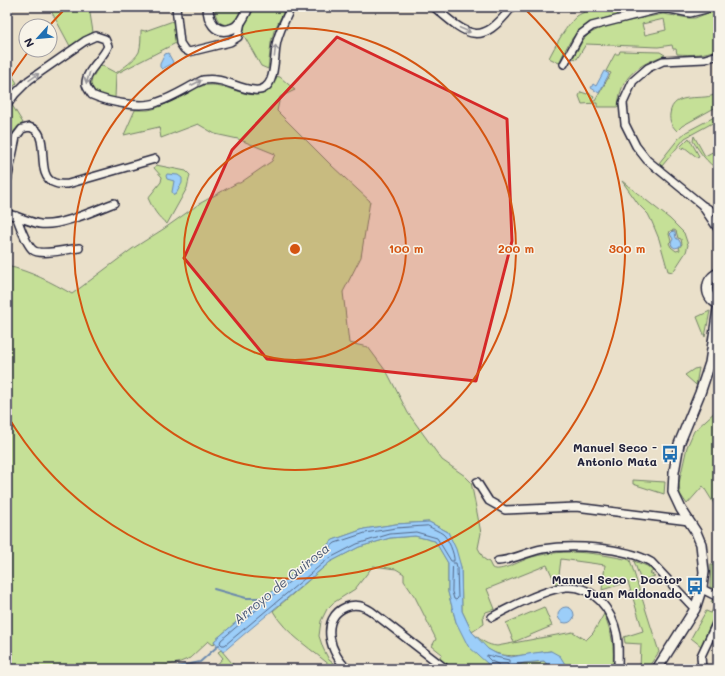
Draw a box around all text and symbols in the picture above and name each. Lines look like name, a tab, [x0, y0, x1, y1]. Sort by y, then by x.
north arrow	[18, 18, 58, 58]
one-way arrow	[459, 27, 471, 35]
text: N	[20, 36, 37, 50]
one-way arrow	[272, 45, 279, 58]
one-way arrow	[84, 71, 91, 84]
one-way arrow	[28, 73, 39, 81]
one-way arrow	[190, 79, 202, 86]
text: 100 m	[389, 240, 423, 256]
text: 200 m	[498, 240, 534, 256]
text: 300 m	[609, 240, 645, 256]
centre of rings	[288, 242, 302, 256]
place label: Manuel Seco - Antonio Mata	[573, 439, 657, 469]
bus stop icon: Manuel Seco - Antonio Mata	[660, 444, 680, 464]
water label: Arroyo de Quirosa	[230, 539, 332, 627]
place label: Manuel Seco - Doctor Juan Maldonado	[552, 571, 682, 601]
bus stop icon: Manuel Seco - Doctor Juan Maldonado	[685, 576, 705, 596]

